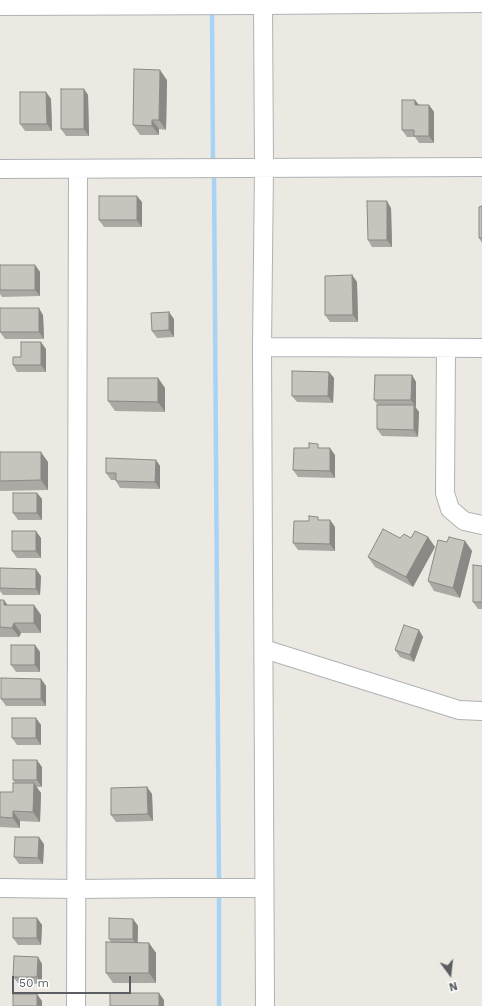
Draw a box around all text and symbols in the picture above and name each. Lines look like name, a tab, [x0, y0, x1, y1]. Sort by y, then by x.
north arrow	[430, 954, 470, 994]
scale bar	[14, 968, 133, 994]
text: 50 m	[19, 976, 49, 990]
text: N	[448, 979, 459, 993]

